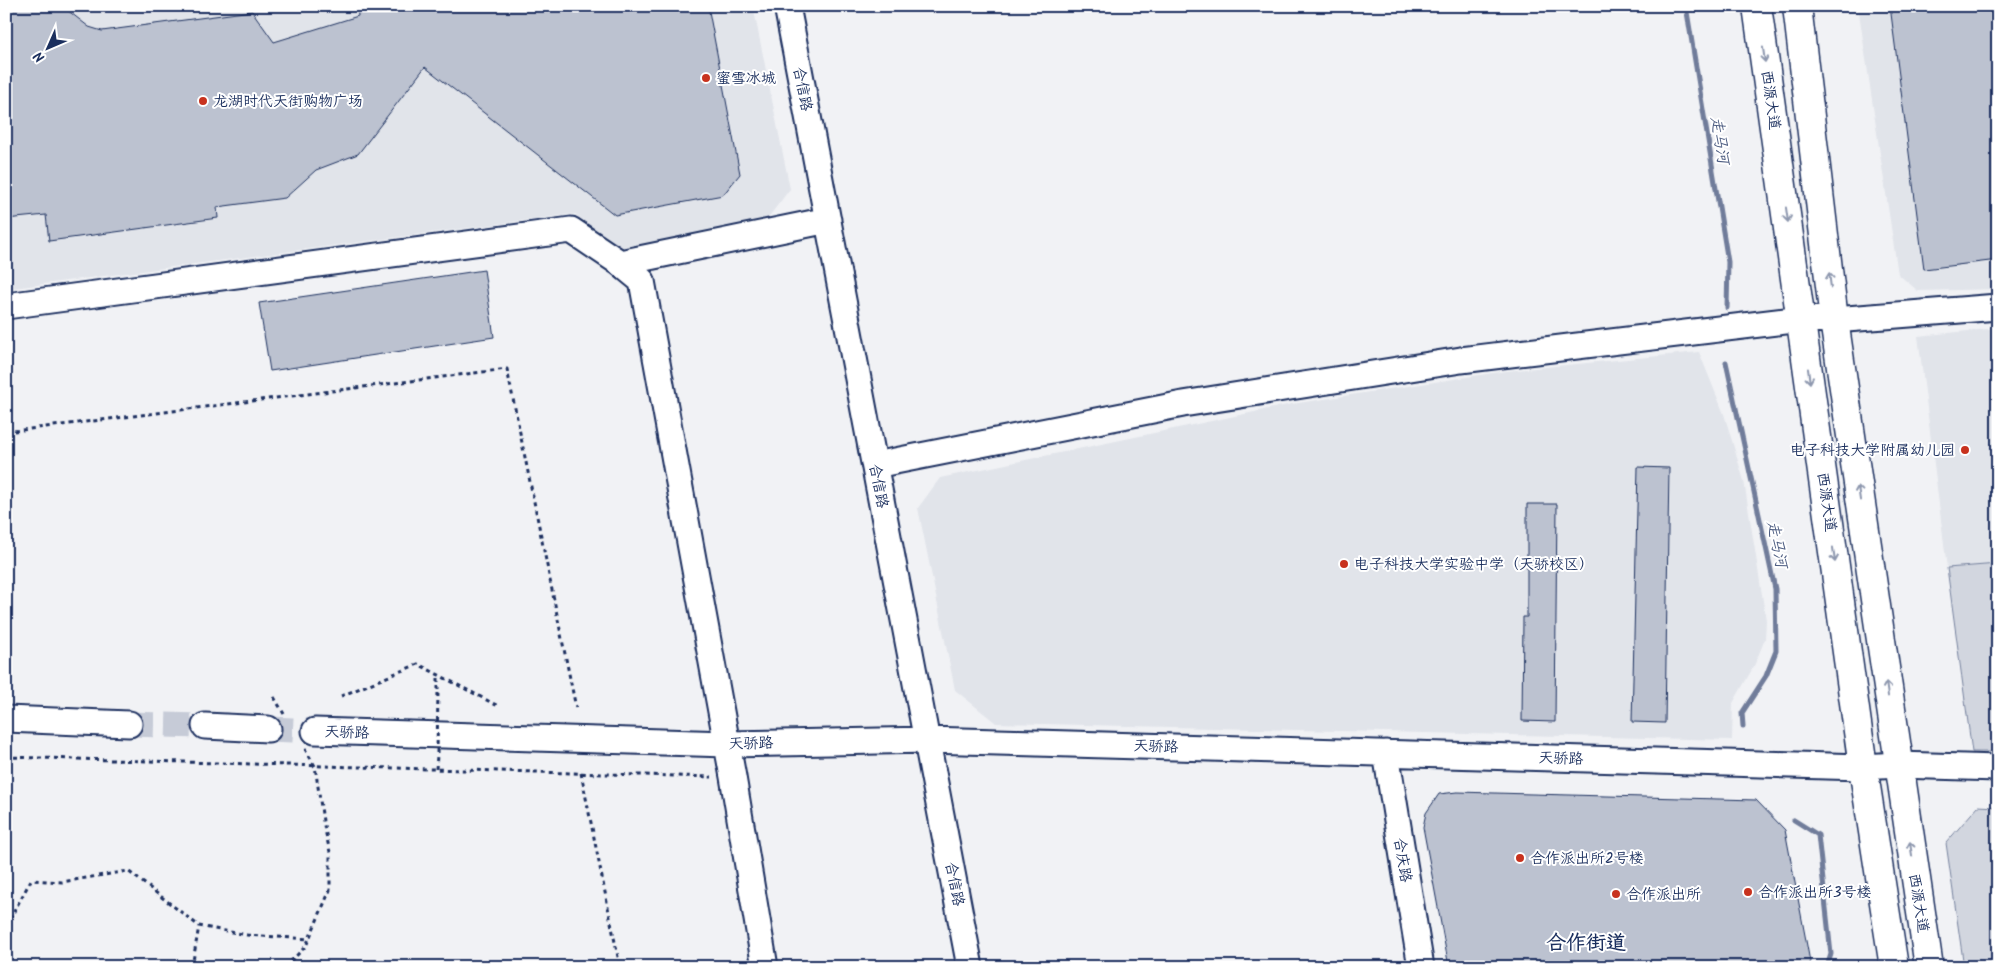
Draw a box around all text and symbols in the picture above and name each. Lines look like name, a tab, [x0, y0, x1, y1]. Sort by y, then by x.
north arrow	[22, 22, 72, 72]
text: N	[28, 45, 50, 67]
one-way arrow	[1759, 46, 1769, 62]
street label: 合信路	[786, 65, 818, 114]
place label: 蜜雪冰城	[716, 67, 776, 91]
street label: 西源大道	[1754, 69, 1786, 132]
marker: 蜜雪冰城	[700, 72, 712, 84]
place label: 龙湖时代天街购物广场	[213, 90, 363, 114]
marker: 龙湖时代天街购物广场	[197, 95, 209, 107]
water label: 走马河	[1703, 115, 1736, 169]
one-way arrow	[1782, 207, 1792, 223]
one-way arrow	[1825, 272, 1835, 288]
one-way arrow	[1805, 368, 1815, 384]
place label: 电子科技大学附属幼儿园	[1790, 439, 1955, 463]
marker: 电子科技大学附属幼儿园	[1959, 444, 1971, 456]
street label: 合信路	[862, 462, 894, 511]
street label: 西源大道	[1810, 471, 1842, 534]
one-way arrow	[1854, 485, 1864, 501]
water label: 走马河	[1759, 518, 1794, 573]
one-way arrow	[1829, 546, 1839, 562]
place label: 电子科技大学实验中学（天骄校区）	[1354, 553, 1594, 577]
marker: 电子科技大学实验中学（天骄校区）	[1338, 558, 1350, 570]
one-way arrow	[1882, 681, 1892, 697]
street label: 天骄路	[324, 720, 370, 746]
street label: 天骄路	[728, 732, 774, 756]
street label: 天骄路	[1133, 734, 1179, 760]
street label: 天骄路	[1538, 746, 1584, 772]
street label: 合庆路	[1387, 836, 1417, 884]
one-way arrow	[1905, 842, 1915, 858]
place label: 合作派出所2号楼	[1530, 847, 1644, 871]
marker: 合作派出所2号楼	[1514, 852, 1526, 864]
street label: 合信路	[938, 860, 970, 909]
street label: 西源大道	[1901, 872, 1935, 935]
place label: 合作派出所3号楼	[1758, 881, 1872, 905]
place label: 合作派出所	[1626, 883, 1701, 907]
marker: 合作派出所3号楼	[1742, 886, 1754, 898]
marker: 合作派出所	[1610, 888, 1622, 900]
district label: 合作街道	[1546, 928, 1626, 960]

